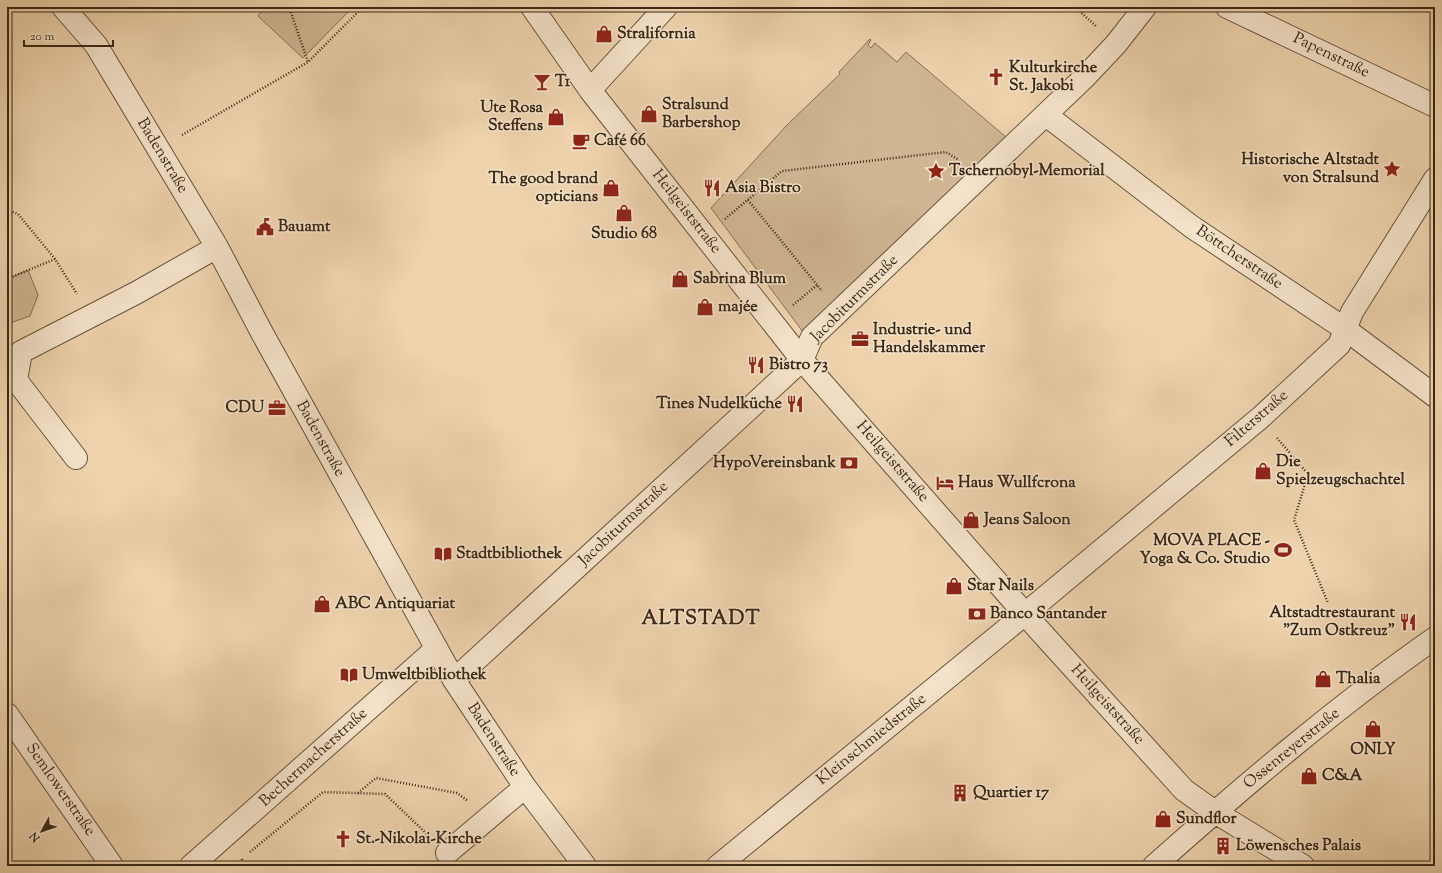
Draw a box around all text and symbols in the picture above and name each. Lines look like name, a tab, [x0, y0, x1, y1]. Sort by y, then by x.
scale bar	[24, 22, 113, 48]
place label: Stralifornia	[617, 23, 696, 46]
shop icon: Stralifornia	[594, 24, 614, 44]
text: 20 m	[30, 28, 55, 46]
street label: Papenstraße	[1289, 28, 1373, 84]
place label: Kulturkirche St. Jakobi	[1009, 57, 1098, 98]
church icon: Kulturkirche St. Jakobi	[986, 67, 1006, 87]
place label: T1	[555, 71, 571, 94]
bar icon: T1	[532, 72, 552, 92]
place label: Stralsund Barbershop	[662, 94, 740, 135]
place label: Ute Rosa Steffens	[480, 97, 544, 138]
shop icon: Stralsund Barbershop	[639, 104, 659, 124]
shop icon: Ute Rosa Steffens	[546, 107, 566, 127]
street label: Badenstraße	[130, 114, 194, 198]
place label: Café 66	[594, 130, 646, 153]
cafe icon: Café 66	[571, 131, 591, 151]
place label: Historische Altstadt von Stralsund	[1241, 149, 1380, 190]
place icon: Historische Altstadt von Stralsund	[1382, 159, 1402, 179]
place label: Tschernobyl-Memorial	[949, 160, 1105, 183]
place icon: Tschernobyl-Memorial	[926, 161, 946, 181]
street label: Heilgeiststraße	[646, 165, 726, 259]
place label: The good brand opticians	[489, 168, 599, 209]
place label: Asia Bistro	[725, 177, 801, 200]
shop icon: The good brand opticians	[601, 178, 621, 198]
restaurant icon: Asia Bistro	[702, 178, 722, 198]
shop icon: Studio 68	[614, 203, 634, 223]
place label: Bauamt	[278, 216, 331, 239]
public building icon: Bauamt	[255, 217, 275, 237]
street label: Böttcherstraße	[1191, 220, 1287, 296]
place label: Studio 68	[591, 223, 657, 246]
street label: Jacobiturmstraße	[805, 250, 904, 349]
place label: Sabrina Blum	[693, 268, 787, 291]
shop icon: Sabrina Blum	[670, 269, 690, 289]
place label: majée	[718, 296, 758, 319]
shop icon: majée	[695, 297, 715, 317]
place label: Industrie- und Handelskammer	[873, 319, 986, 360]
office icon: Industrie- und Handelskammer	[850, 329, 870, 349]
place label: Bistro 73	[769, 354, 829, 377]
restaurant icon: Bistro 73	[746, 355, 766, 375]
street label: Filterstraße	[1220, 385, 1294, 453]
place label: Tines Nudelküche	[656, 393, 783, 416]
restaurant icon: Tines Nudelküche	[785, 394, 805, 414]
place label: CDU	[225, 397, 265, 420]
street label: Badenstraße	[290, 397, 350, 481]
office icon: CDU	[267, 398, 287, 418]
street label: Heilgeiststraße	[850, 416, 934, 508]
place label: Die Spielzeugschachtel	[1276, 451, 1405, 492]
place label: HypoVereinsbank	[713, 452, 836, 475]
bank icon: HypoVereinsbank	[839, 453, 859, 473]
shop icon: Die Spielzeugschachtel	[1253, 461, 1273, 481]
place label: Haus Wullfcrona	[958, 472, 1076, 495]
hotel icon: Haus Wullfcrona	[935, 473, 955, 493]
street label: Jacobiturmstraße	[573, 476, 674, 573]
place label: Jeans Saloon	[982, 509, 1071, 532]
shop icon: Jeans Saloon	[961, 510, 981, 530]
place label: MOVA PLACE - Yoga & Co. Studio	[1140, 530, 1271, 571]
sports icon: MOVA PLACE - Yoga & Co. Studio	[1273, 540, 1293, 560]
place label: Stadtbibliothek	[456, 543, 563, 566]
library icon: Stadtbibliothek	[433, 544, 453, 564]
place label: Star Nails	[967, 575, 1034, 598]
shop icon: Star Nails	[944, 576, 964, 596]
place label: ABC Antiquariat	[335, 593, 456, 616]
shop icon: ABC Antiquariat	[312, 594, 332, 614]
place label: Altstadtrestaurant "Zum Ostkreuz"	[1269, 602, 1396, 643]
place label: Banco Santander	[990, 603, 1108, 626]
bank icon: Banco Santander	[967, 604, 987, 624]
district label: ALTSTADT	[642, 605, 760, 634]
restaurant icon: Altstadtrestaurant "Zum Ostkreuz"	[1398, 612, 1418, 632]
street label: Heilgeiststraße	[1065, 660, 1149, 750]
place label: Umweltbibliothek	[362, 664, 487, 687]
library icon: Umweltbibliothek	[339, 665, 359, 685]
place label: Thalia	[1336, 668, 1381, 691]
shop icon: Thalia	[1313, 669, 1333, 689]
street label: Kleinschmiedstraße	[812, 688, 932, 792]
street label: Badenstraße	[460, 698, 526, 782]
street label: Bechermacherstraße	[255, 703, 373, 813]
street label: Ossenreyerstraße	[1239, 703, 1345, 795]
shop icon: ONLY	[1363, 719, 1383, 739]
street label: Semlowerstraße	[19, 739, 101, 841]
place label: ONLY	[1350, 739, 1396, 762]
place label: C&A	[1322, 765, 1363, 788]
shop icon: C&A	[1299, 766, 1319, 786]
place label: Quartier 17	[973, 782, 1050, 805]
building icon: Quartier 17	[950, 783, 970, 803]
place label: Sundflor	[1176, 808, 1238, 831]
shop icon: Sundflor	[1153, 809, 1173, 829]
north arrow	[22, 811, 62, 851]
text: N	[26, 828, 45, 846]
place label: St.-Nikolai-Kirche	[356, 828, 482, 851]
church icon: St.-Nikolai-Kirche	[333, 829, 353, 849]
place label: Löwensches Palais	[1236, 835, 1361, 858]
building icon: Löwensches Palais	[1213, 836, 1233, 856]

